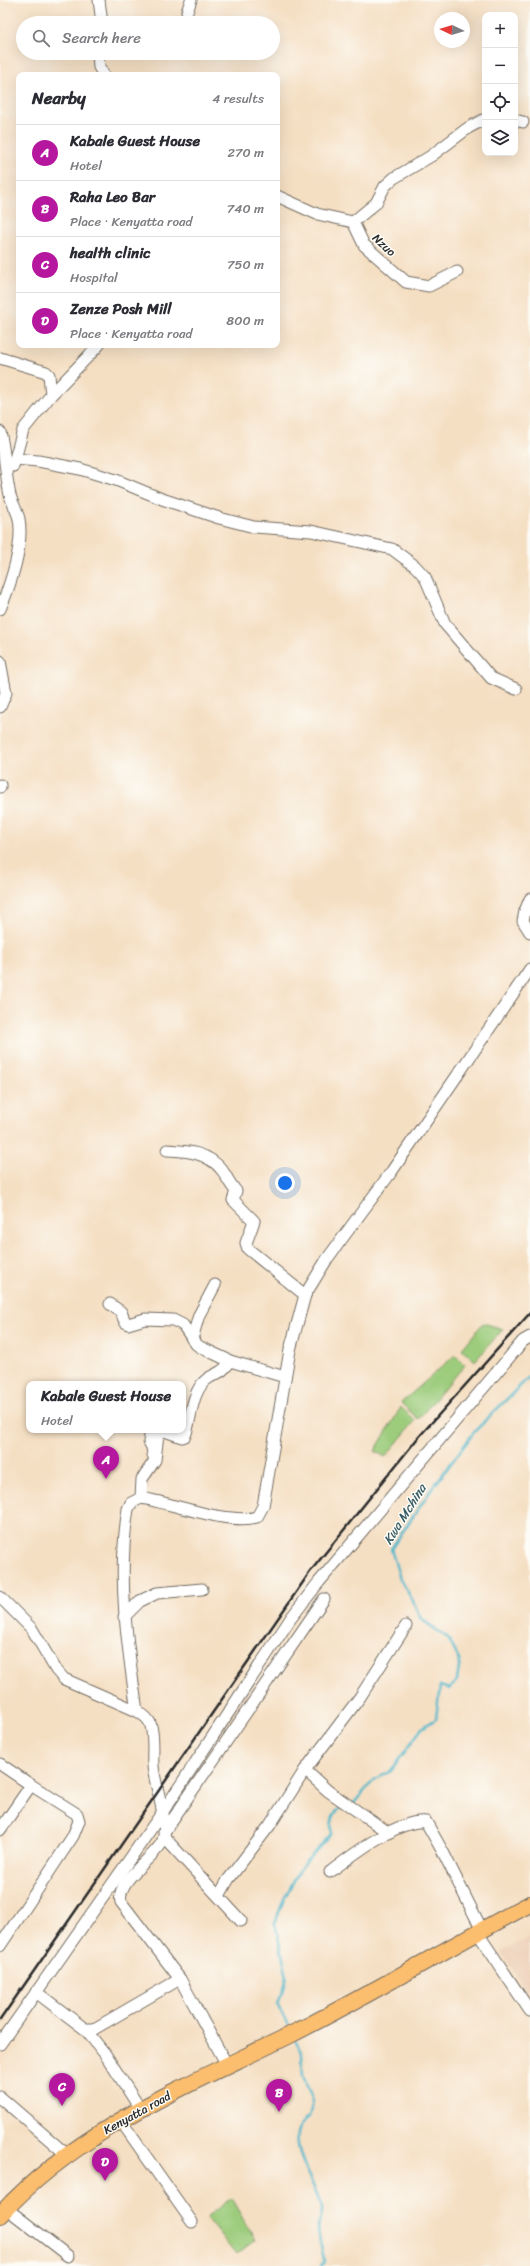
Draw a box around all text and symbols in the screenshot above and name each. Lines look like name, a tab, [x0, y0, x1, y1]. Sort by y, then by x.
north arrow	[434, 12, 470, 48]
map controls	[482, 12, 518, 156]
button: +	[482, 12, 518, 48]
search box	[16, 16, 280, 60]
text: Search here	[62, 25, 141, 51]
icon: search	[30, 27, 52, 49]
button: −	[482, 48, 518, 84]
text: Nearby	[32, 83, 86, 113]
button: locate	[482, 84, 518, 120]
text: 4 results	[212, 87, 264, 110]
button: layers	[482, 120, 518, 156]
text: Kabale Guest House	[70, 128, 200, 154]
text: A	[41, 141, 49, 164]
text: 270 m	[227, 141, 264, 164]
text: Hotel	[70, 154, 102, 177]
text: Raha Leo Bar	[70, 184, 155, 210]
text: B	[41, 197, 49, 220]
text: 740 m	[227, 197, 264, 220]
text: Place · Kenyatta road	[70, 210, 192, 233]
street label: Nzuo	[367, 228, 401, 262]
text: health clinic	[70, 240, 151, 266]
text: C	[41, 253, 49, 276]
text: 750 m	[227, 253, 264, 276]
text: Hospital	[70, 266, 118, 289]
text: Zenze Posh Mill	[70, 296, 172, 322]
text: D	[41, 309, 49, 332]
text: 800 m	[226, 309, 264, 332]
text: Place · Kenyatta road	[70, 322, 192, 345]
your location	[275, 1173, 295, 1193]
popup	[26, 1381, 186, 1433]
text: Kabale Guest House	[41, 1383, 171, 1409]
text: Hotel	[41, 1409, 73, 1432]
pin: A	[93, 1446, 119, 1479]
water label: Kwa Mchina	[377, 1478, 433, 1549]
pin: C	[49, 2073, 75, 2106]
pin: B	[266, 2079, 292, 2112]
street label: Kenyatta road	[99, 2084, 176, 2141]
pin: D	[92, 2148, 118, 2181]

